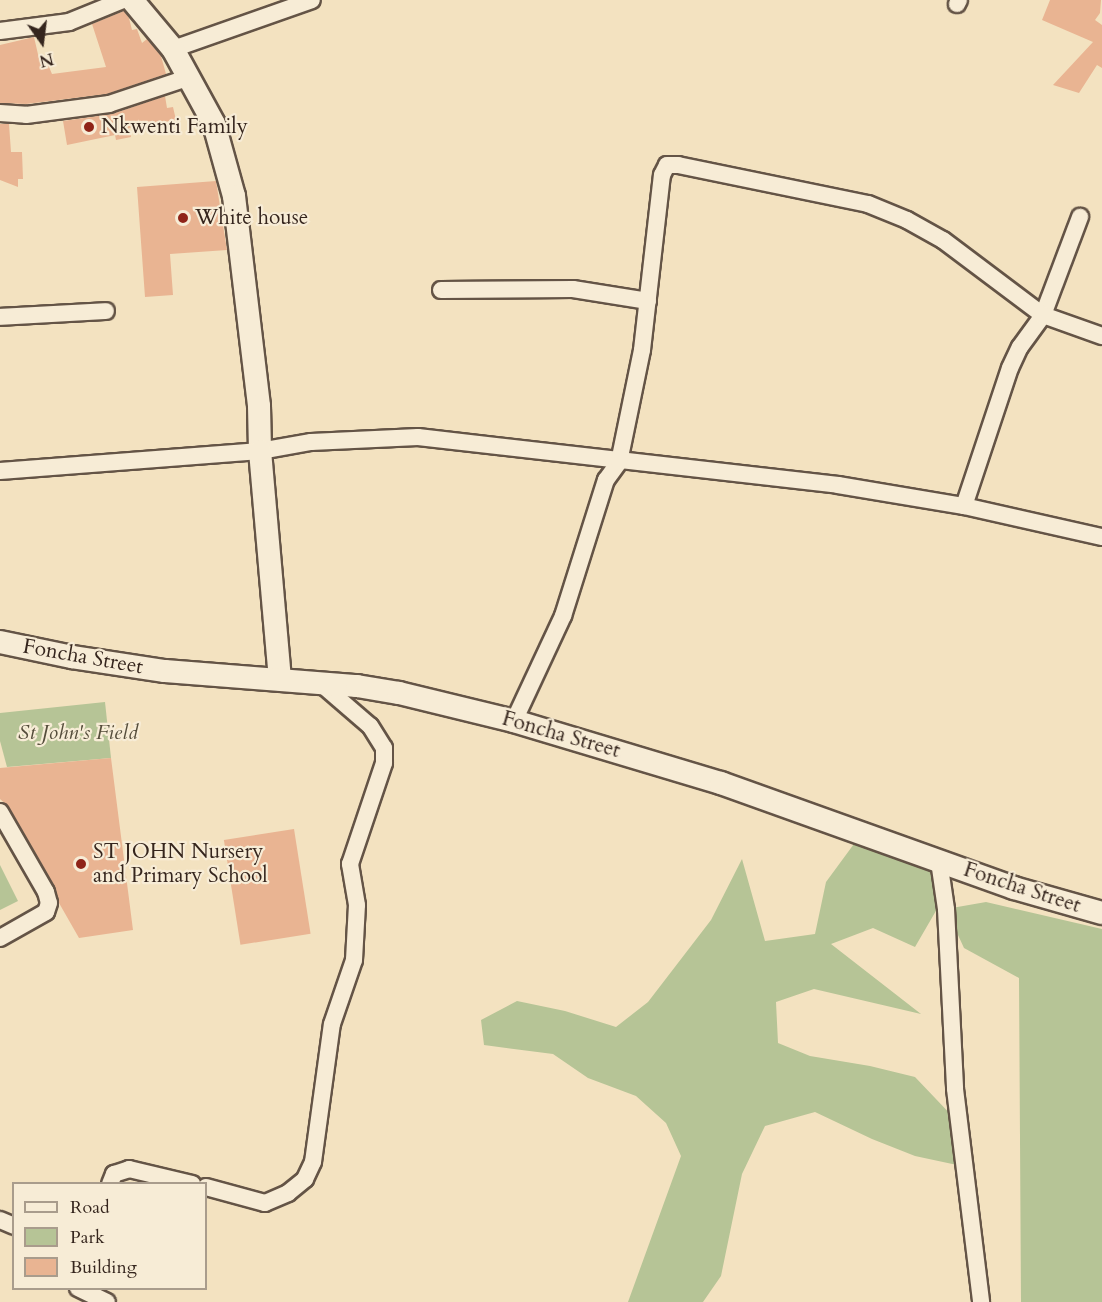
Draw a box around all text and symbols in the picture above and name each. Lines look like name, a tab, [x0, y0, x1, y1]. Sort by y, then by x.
north arrow	[12, 12, 72, 72]
text: N	[37, 47, 56, 72]
place label: Nkwenti Family	[101, 114, 248, 140]
marker: Nkwenti Family	[82, 120, 96, 134]
place label: White house	[195, 205, 308, 231]
marker: White house	[176, 211, 190, 225]
street label: Foncha Street	[21, 634, 145, 680]
street label: Foncha Street	[499, 706, 623, 764]
park label: St John's Field	[18, 720, 138, 746]
place label: ST JOHN Nursery and Primary School	[93, 839, 268, 889]
marker: ST JOHN Nursery and Primary School	[74, 857, 88, 871]
street label: Foncha Street	[960, 857, 1084, 919]
legend	[12, 1182, 207, 1290]
text: Road	[70, 1195, 110, 1220]
text: Park	[70, 1225, 105, 1250]
text: Building	[70, 1255, 137, 1280]

